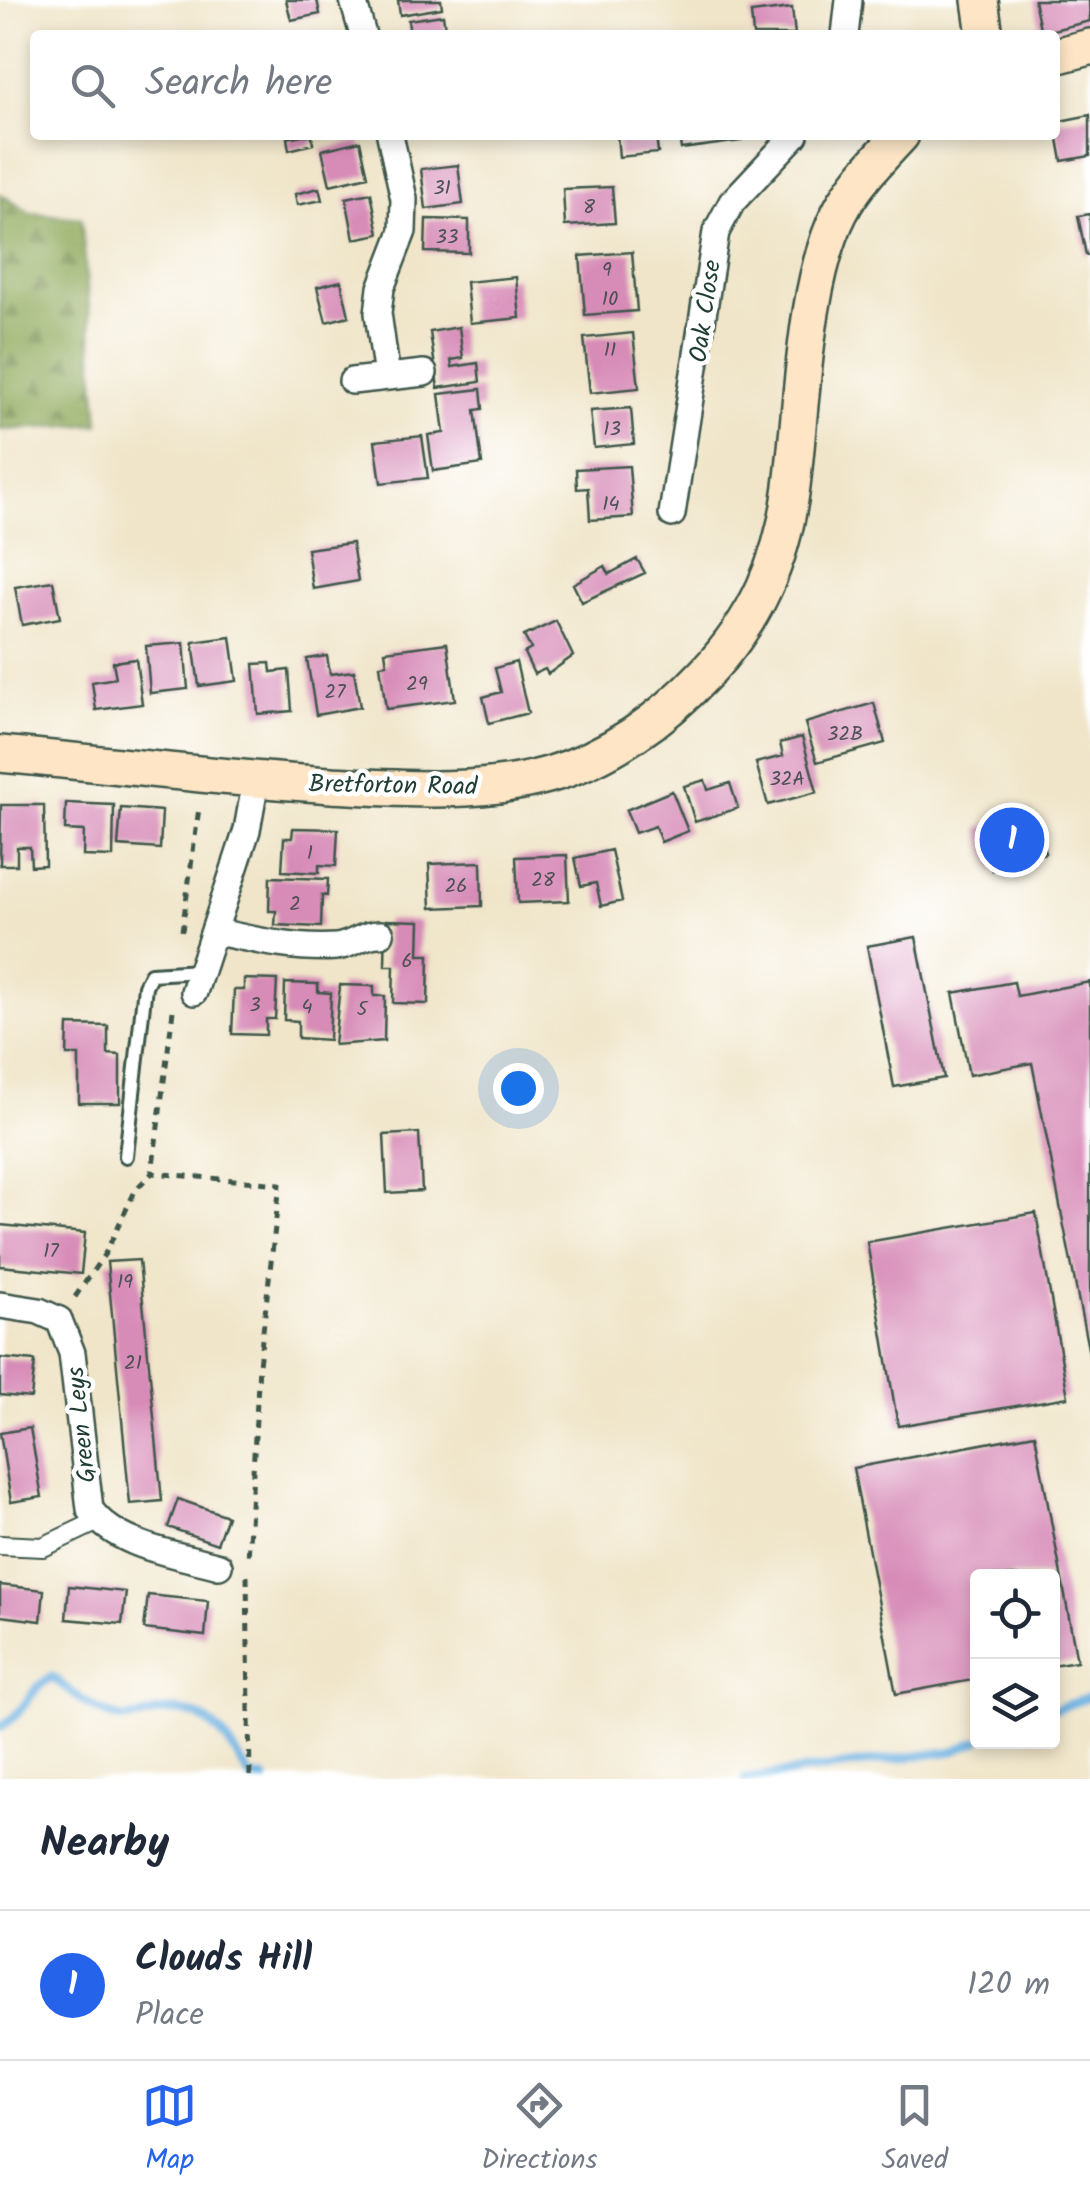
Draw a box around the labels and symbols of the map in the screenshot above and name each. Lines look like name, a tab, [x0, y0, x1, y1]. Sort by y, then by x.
house number: 31	[433, 173, 451, 205]
house number: 8	[583, 192, 596, 224]
house number: 33	[436, 222, 458, 254]
house number: 9	[602, 255, 612, 287]
street label: Oak Close	[679, 257, 733, 365]
house number: 10	[602, 284, 618, 316]
house number: 11	[604, 335, 616, 367]
house number: 13	[603, 414, 621, 446]
house number: 14	[602, 489, 620, 521]
house number: 29	[406, 669, 428, 701]
house number: 27	[325, 677, 346, 709]
house number: 32B	[827, 719, 863, 751]
house number: 32A	[769, 764, 805, 796]
street label: Bretforton Road	[308, 765, 479, 807]
pin: 1	[980, 802, 1044, 878]
house number: 1	[307, 838, 313, 870]
house number: 28	[531, 865, 556, 897]
house number: 26	[445, 871, 467, 903]
house number: 2	[289, 889, 301, 921]
house number: 6	[401, 946, 413, 978]
house number: 3	[249, 990, 261, 1022]
house number: 4	[301, 992, 313, 1024]
house number: 5	[357, 994, 369, 1026]
your location	[493, 1063, 544, 1114]
house number: 17	[43, 1236, 60, 1268]
house number: 19	[117, 1267, 133, 1299]
house number: 21	[124, 1348, 142, 1380]
street label: Green Leys	[56, 1364, 108, 1485]

